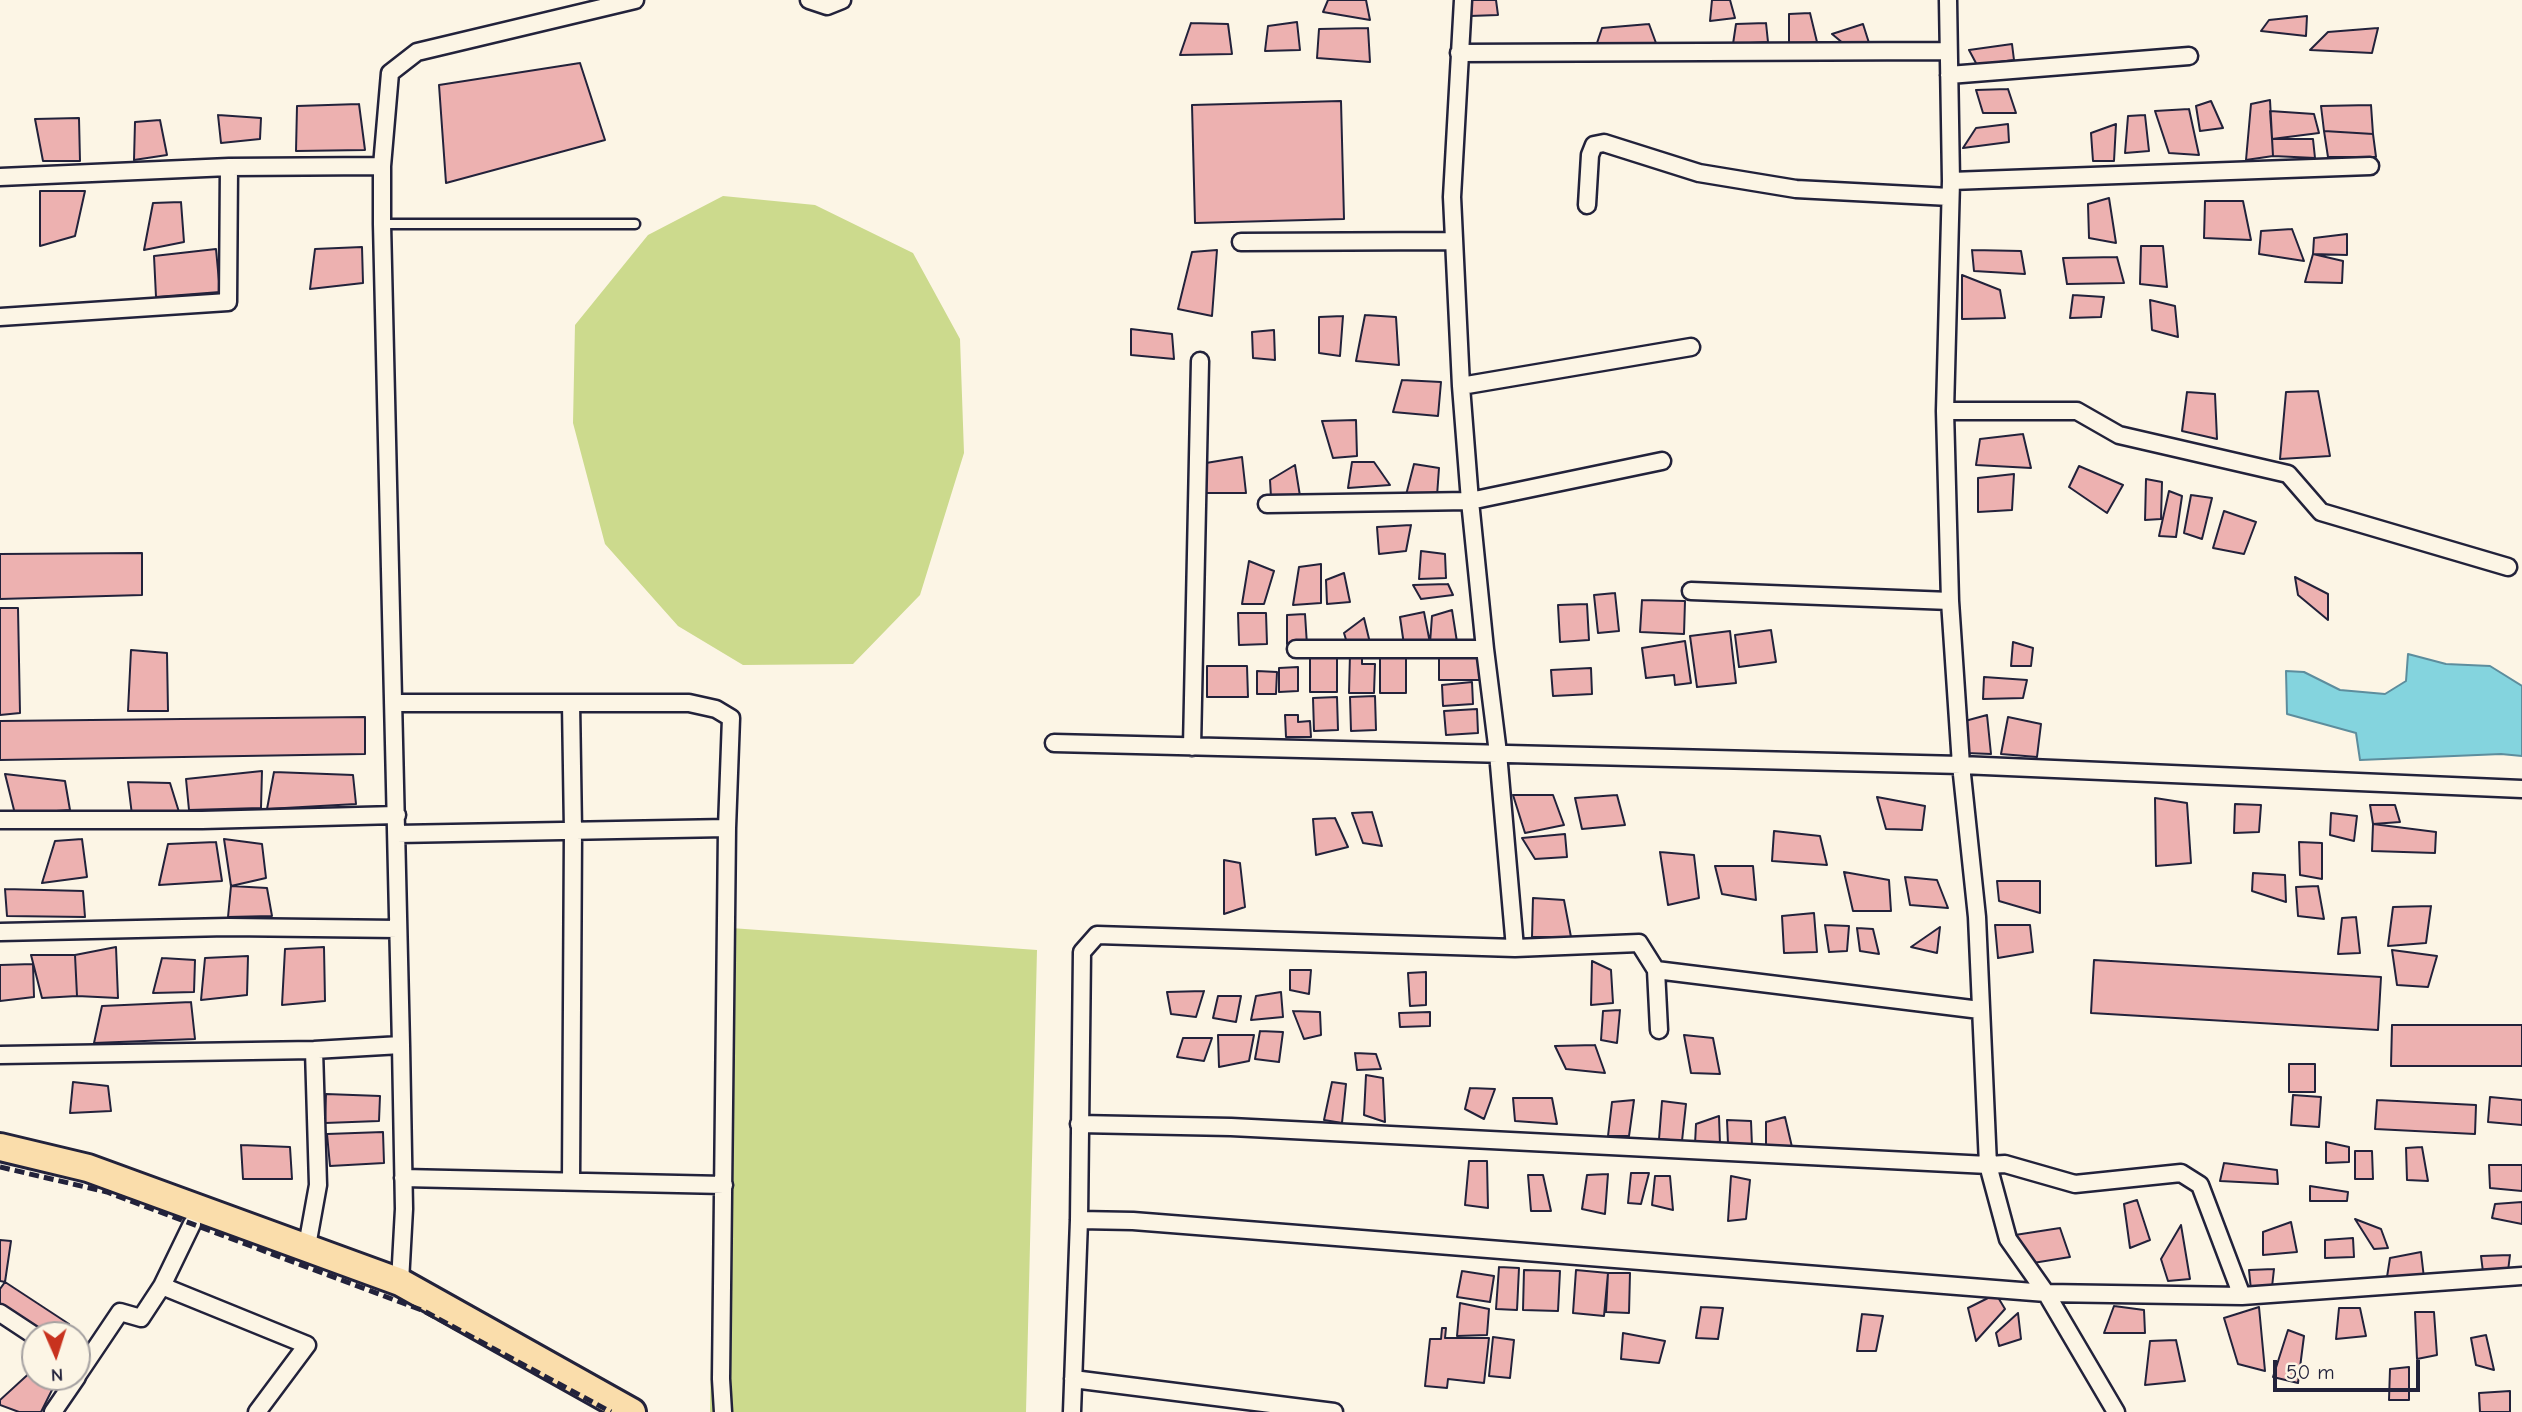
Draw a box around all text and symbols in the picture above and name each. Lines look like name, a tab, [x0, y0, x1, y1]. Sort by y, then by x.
north arrow	[21, 1321, 91, 1391]
scale bar	[2277, 1346, 2424, 1390]
text: 50 m	[2286, 1360, 2335, 1384]
text: N	[50, 1364, 64, 1386]

